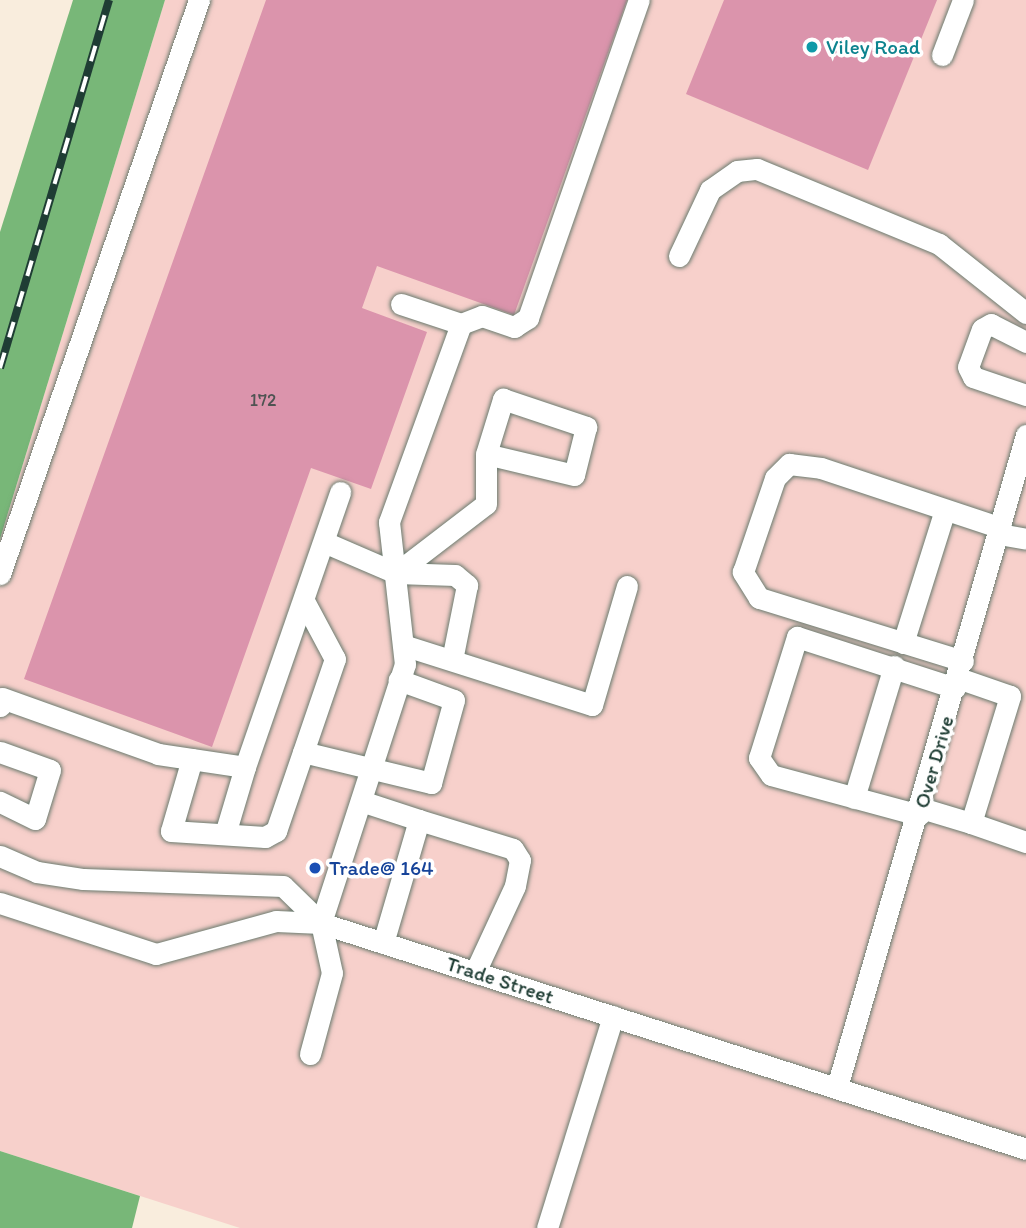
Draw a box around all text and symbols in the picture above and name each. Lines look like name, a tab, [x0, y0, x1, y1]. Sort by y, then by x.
place label: Viley Road	[826, 34, 919, 60]
marker: Viley Road	[804, 39, 820, 55]
house number: 172	[250, 389, 276, 411]
street label: Over Drive	[909, 713, 959, 811]
place label: Trade@ 164	[329, 855, 434, 881]
marker: Trade@ 164	[307, 860, 323, 876]
street label: Trade Street	[443, 951, 557, 1009]

